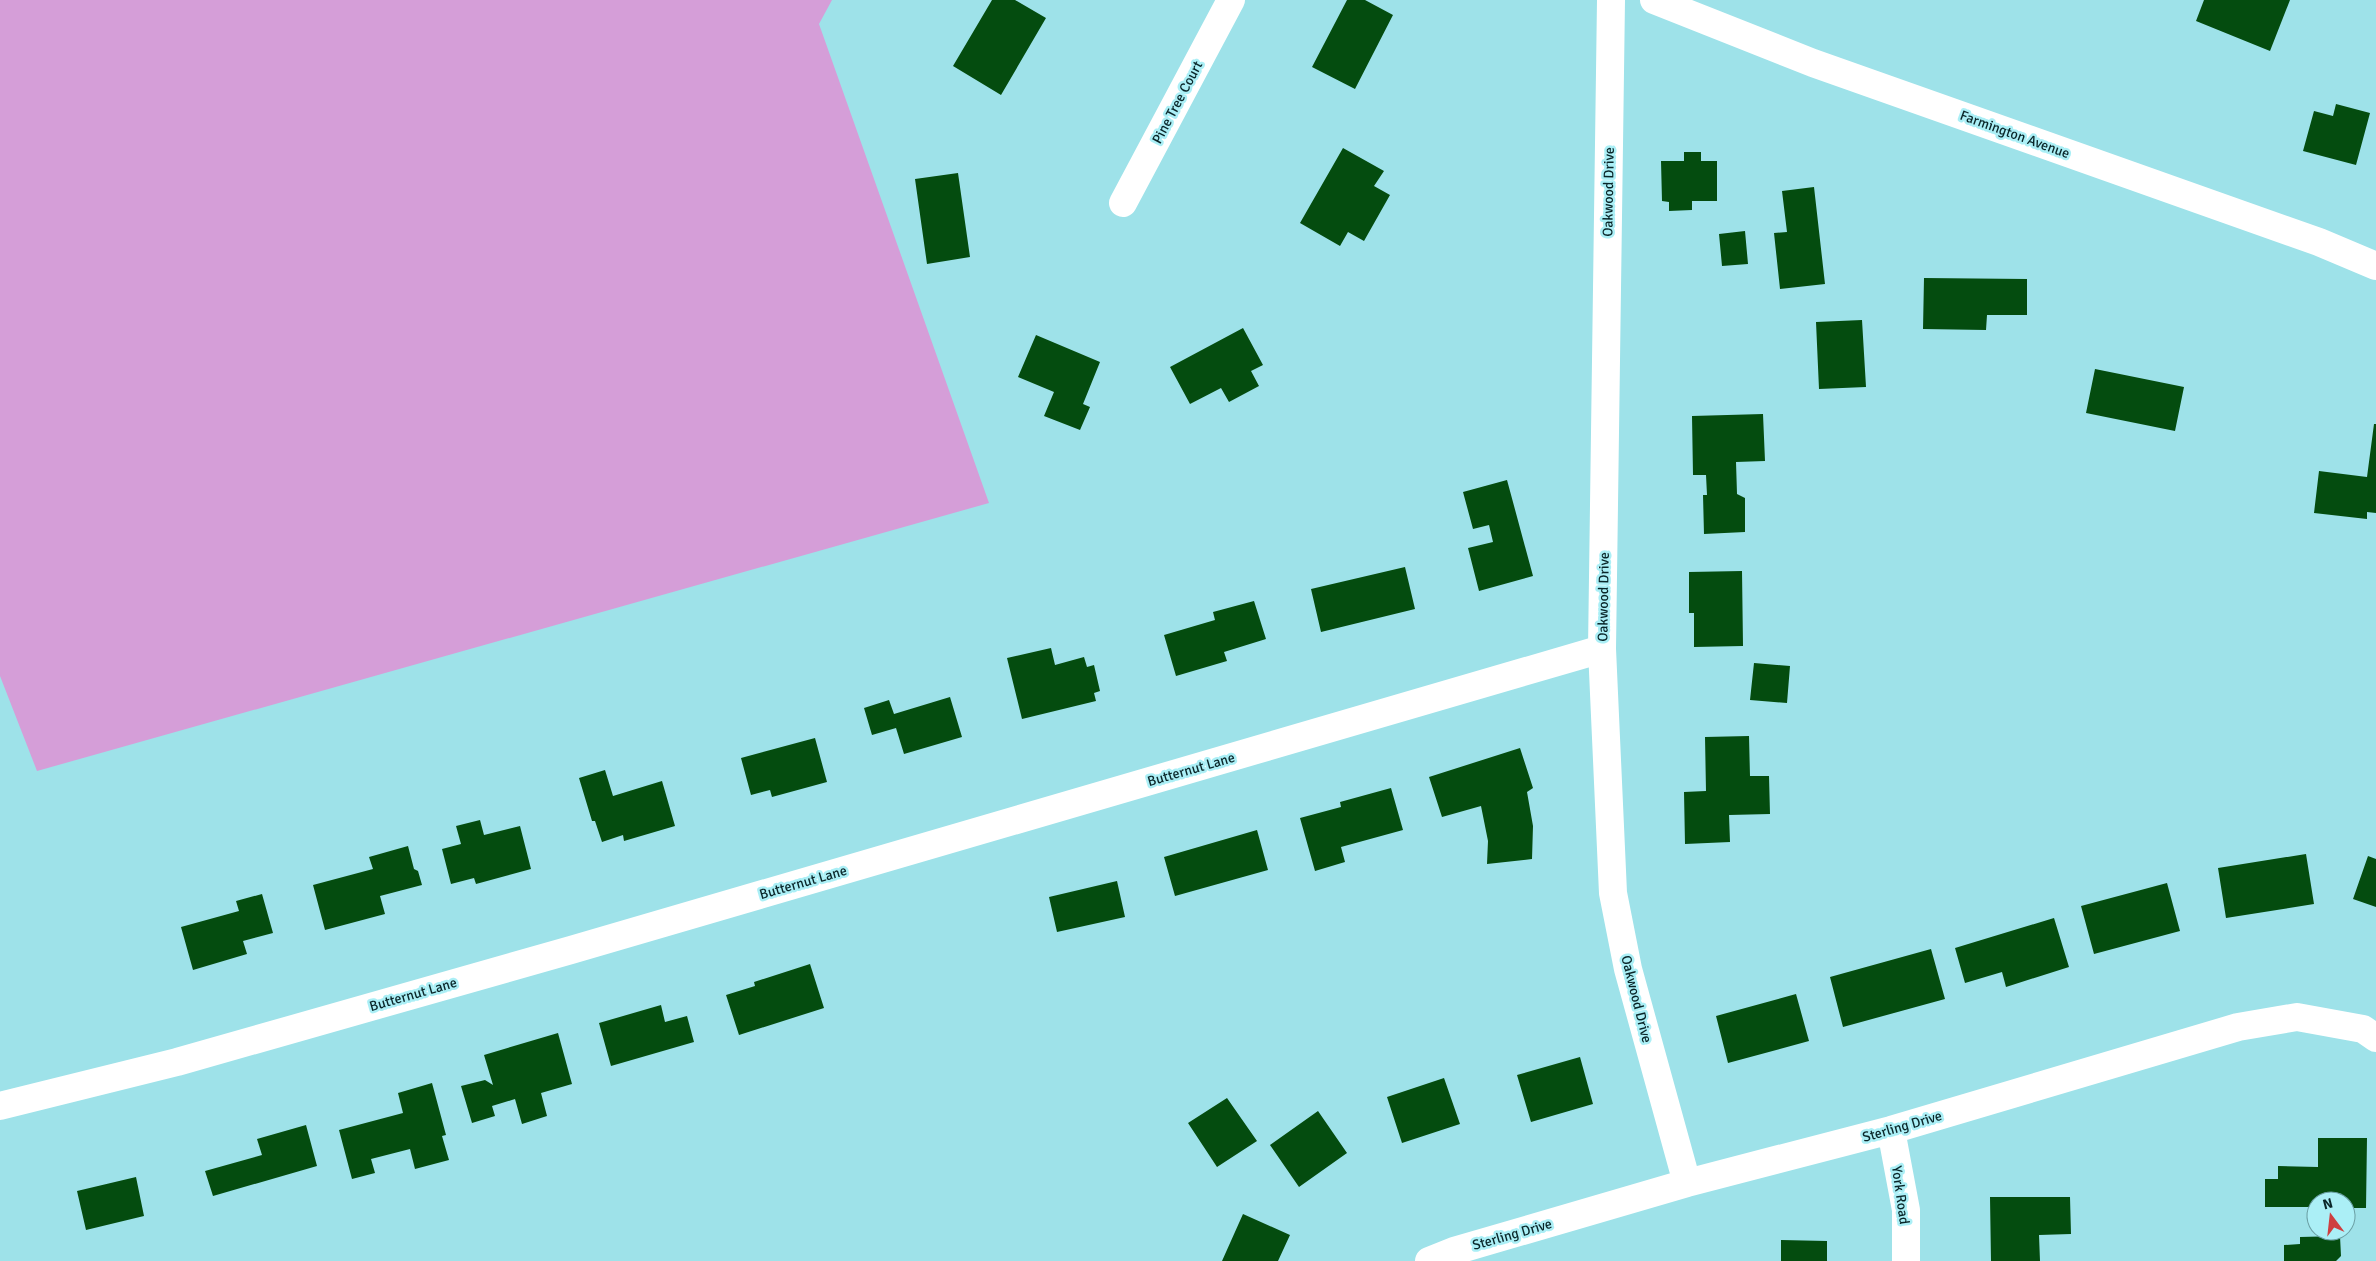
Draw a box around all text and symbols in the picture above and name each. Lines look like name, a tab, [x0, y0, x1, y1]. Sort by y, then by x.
street label: Pine Tree Court	[1149, 58, 1206, 147]
street label: Farmington Avenue	[1958, 107, 2072, 162]
street label: Oakwood Drive	[1599, 147, 1618, 237]
street label: Oakwood Drive	[1594, 552, 1613, 642]
street label: Butternut Lane	[1145, 749, 1237, 790]
street label: Butternut Lane	[757, 862, 849, 903]
street label: Oakwood Drive	[1617, 954, 1656, 1045]
street label: Butternut Lane	[367, 974, 459, 1015]
street label: Sterling Drive	[1860, 1107, 1944, 1146]
street label: York Road	[1888, 1165, 1913, 1225]
north arrow	[2306, 1191, 2356, 1241]
text: N	[2321, 1194, 2335, 1213]
street label: Sterling Drive	[1470, 1215, 1554, 1254]

